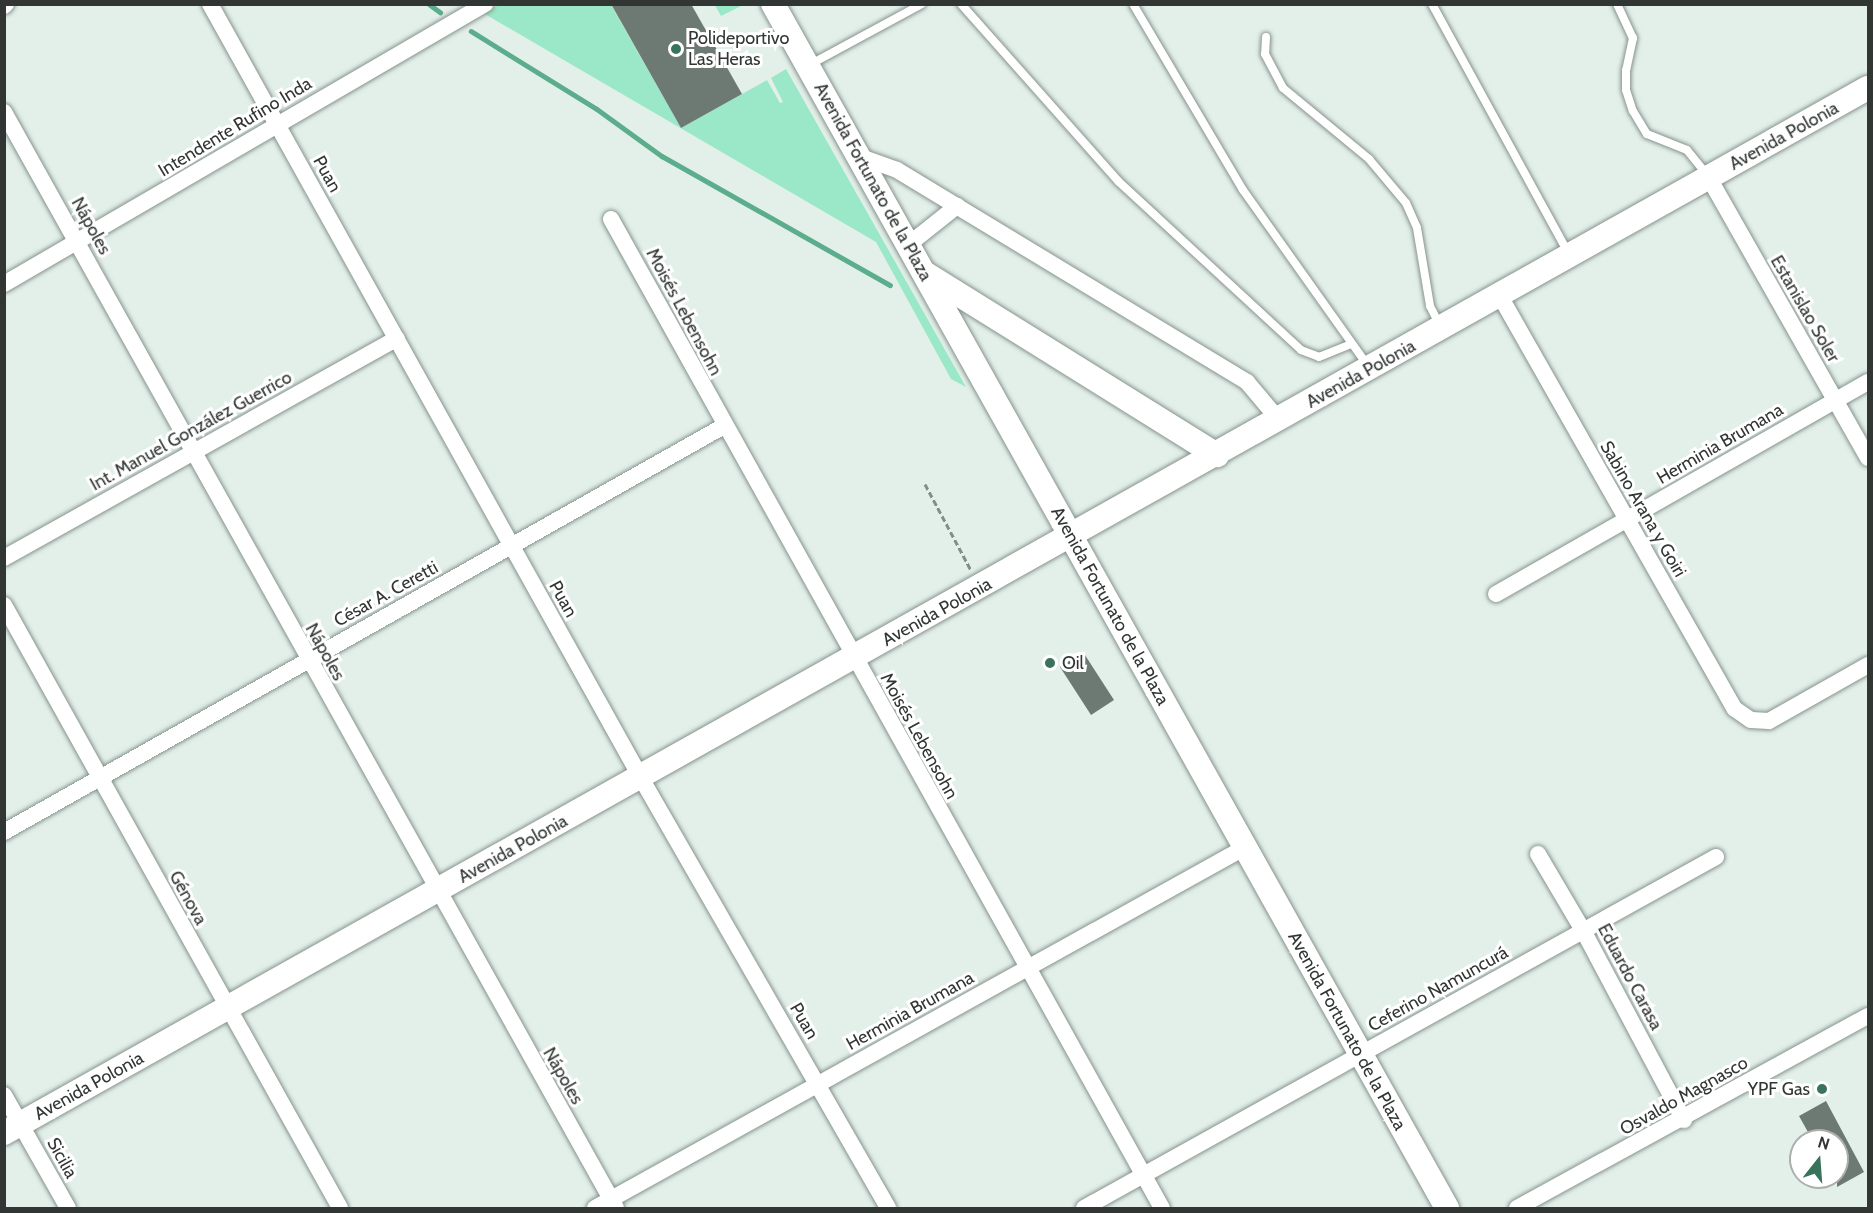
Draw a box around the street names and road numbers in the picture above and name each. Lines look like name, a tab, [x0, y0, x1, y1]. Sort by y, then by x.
street label: Intendente Rufino Inda	[154, 73, 316, 181]
street label: Avenida Fortunato de la Plaza	[809, 79, 937, 285]
street label: Avenida Polonia	[1726, 97, 1842, 175]
street label: Puan	[308, 152, 346, 196]
street label: Nápoles	[67, 194, 115, 258]
street label: Moisés Lebensohn	[641, 245, 727, 379]
street label: Estanislao Soler	[1766, 252, 1844, 366]
street label: Avenida Polonia	[1303, 335, 1419, 413]
street label: Int. Manuel González Guerrico	[86, 367, 296, 495]
street label: Herminia Brumana	[1653, 399, 1787, 489]
street label: Sabino Arana y Goiri	[1595, 437, 1691, 581]
street label: Avenida Fortunato de la Plaza	[1046, 503, 1174, 709]
street label: César A. Ceretti	[330, 557, 442, 631]
street label: Avenida Polonia	[879, 573, 995, 651]
street label: Puan	[544, 577, 582, 621]
street label: Nápoles	[301, 620, 349, 684]
street label: Moisés Lebensohn	[875, 669, 963, 803]
street label: Avenida Polonia	[455, 810, 571, 888]
street label: Génova	[164, 867, 212, 929]
street label: Eduardo Carasa	[1593, 920, 1667, 1034]
street label: Avenida Fortunato de la Plaza	[1283, 928, 1411, 1134]
street label: Ceferino Namuncurá	[1364, 942, 1512, 1036]
street label: Herminia Brumana	[842, 967, 978, 1055]
street label: Puan	[785, 999, 823, 1043]
street label: Nápoles	[538, 1044, 588, 1108]
street label: Avenida Polonia	[31, 1047, 147, 1125]
street label: Osvaldo Magnasco	[1616, 1052, 1752, 1140]
street label: Sicilia	[42, 1134, 82, 1182]

